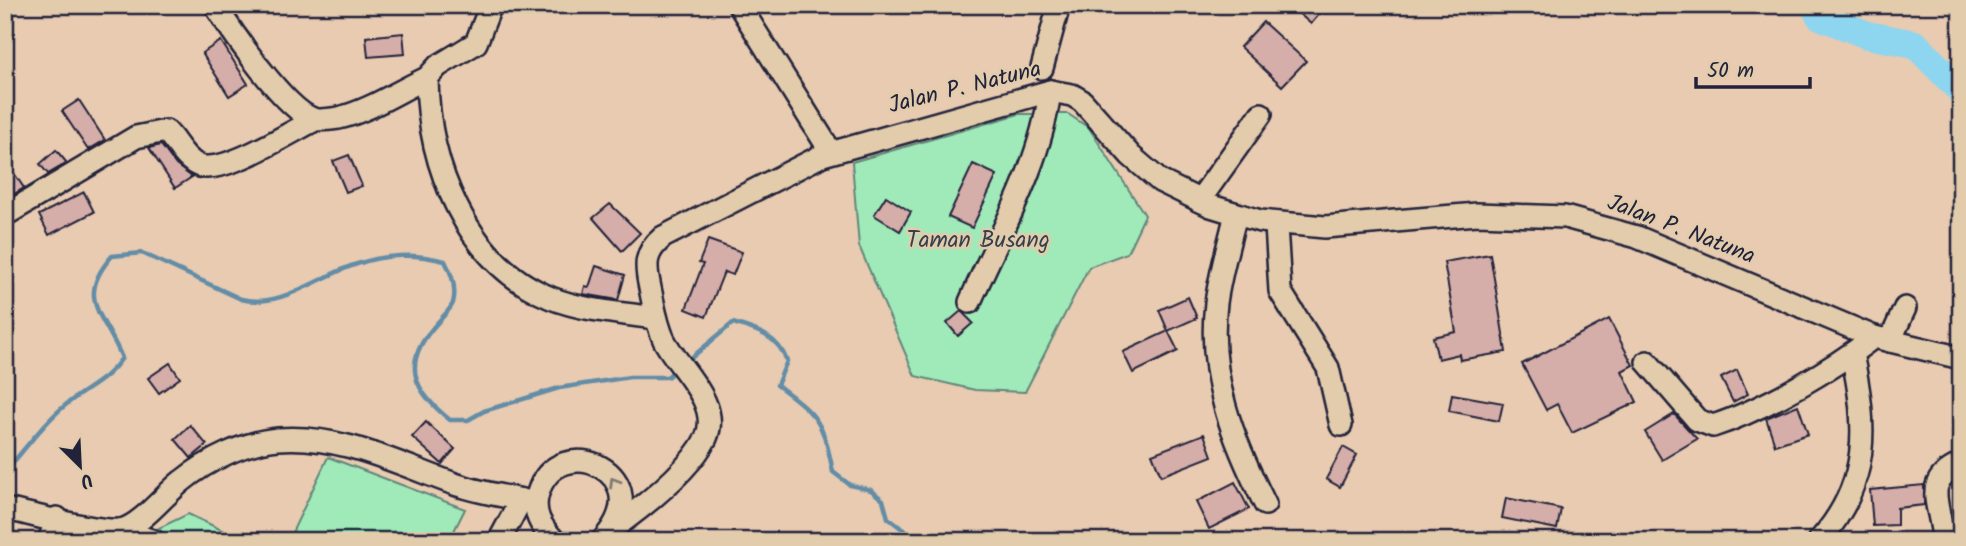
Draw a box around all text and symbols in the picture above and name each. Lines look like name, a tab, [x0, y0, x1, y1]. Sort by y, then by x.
scale bar	[1696, 46, 1810, 90]
street label: Jalan P. Natuna	[885, 52, 1045, 124]
text: 50 m	[1707, 55, 1754, 88]
street label: Jalan P. Natuna	[1602, 185, 1760, 275]
park label: Taman Busang	[906, 223, 1050, 259]
north arrow	[46, 430, 116, 500]
text: U	[74, 464, 97, 496]
one-way arrow	[609, 477, 622, 490]

